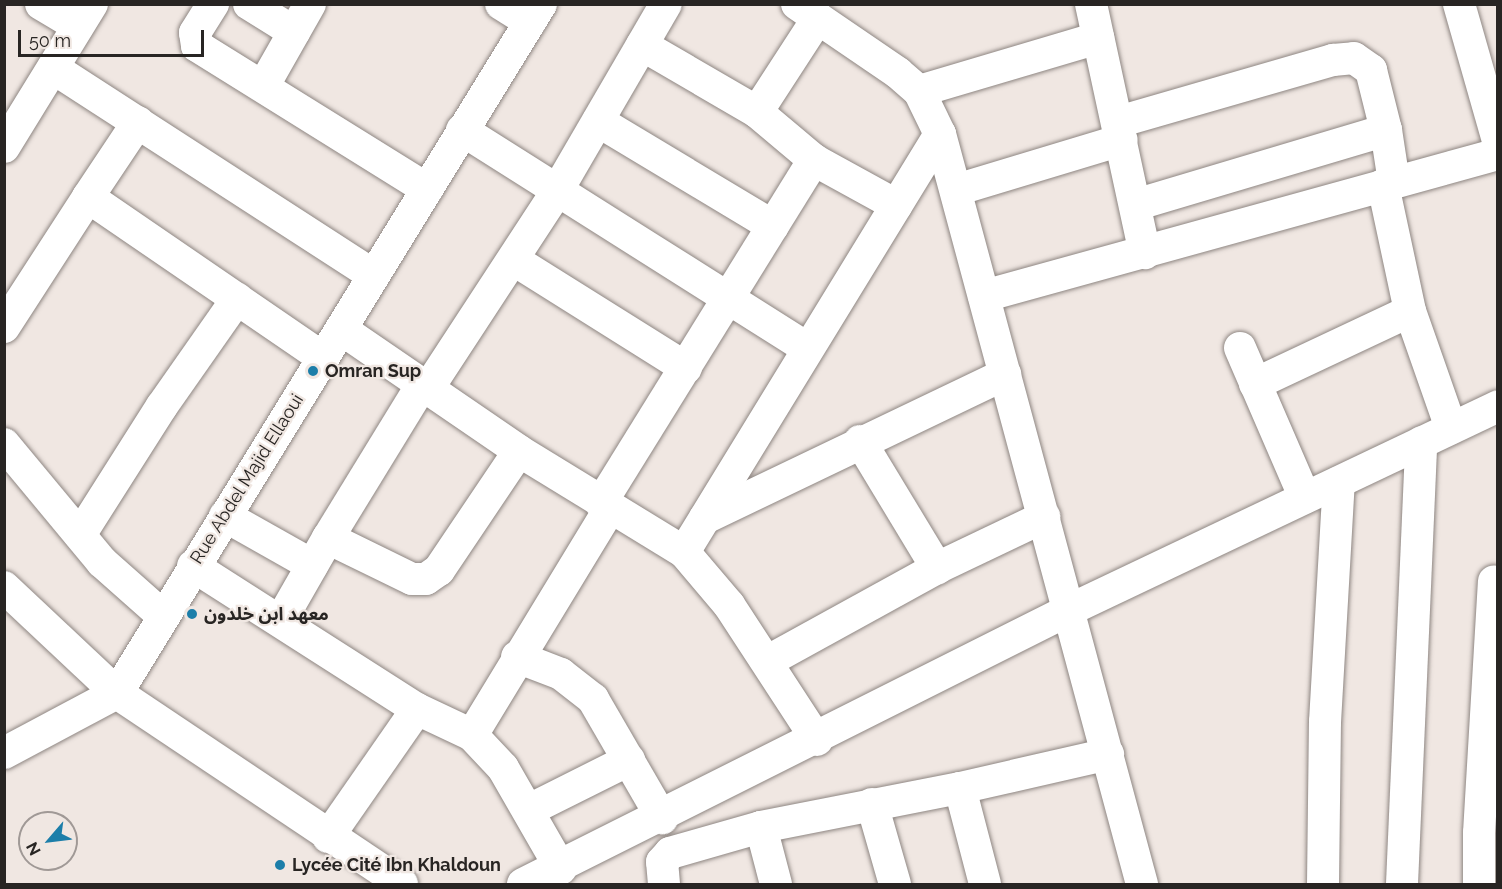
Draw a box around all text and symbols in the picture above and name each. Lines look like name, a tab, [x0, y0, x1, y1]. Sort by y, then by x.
scale bar	[21, 18, 207, 56]
text: 50 m	[29, 30, 71, 51]
place label: Omran Sup	[325, 360, 421, 382]
marker: Omran Sup	[306, 364, 320, 378]
street label: Rue Abdel Majid Ellaoui	[186, 390, 308, 568]
place label: معهد ابن خلدون	[204, 603, 329, 625]
marker: معهد ابن خلدون	[185, 607, 199, 621]
north arrow	[18, 811, 78, 871]
text: N	[22, 839, 45, 859]
place label: Lycée Cité Ibn Khaldoun	[292, 854, 501, 876]
marker: Lycée Cité Ibn Khaldoun	[273, 858, 287, 872]

